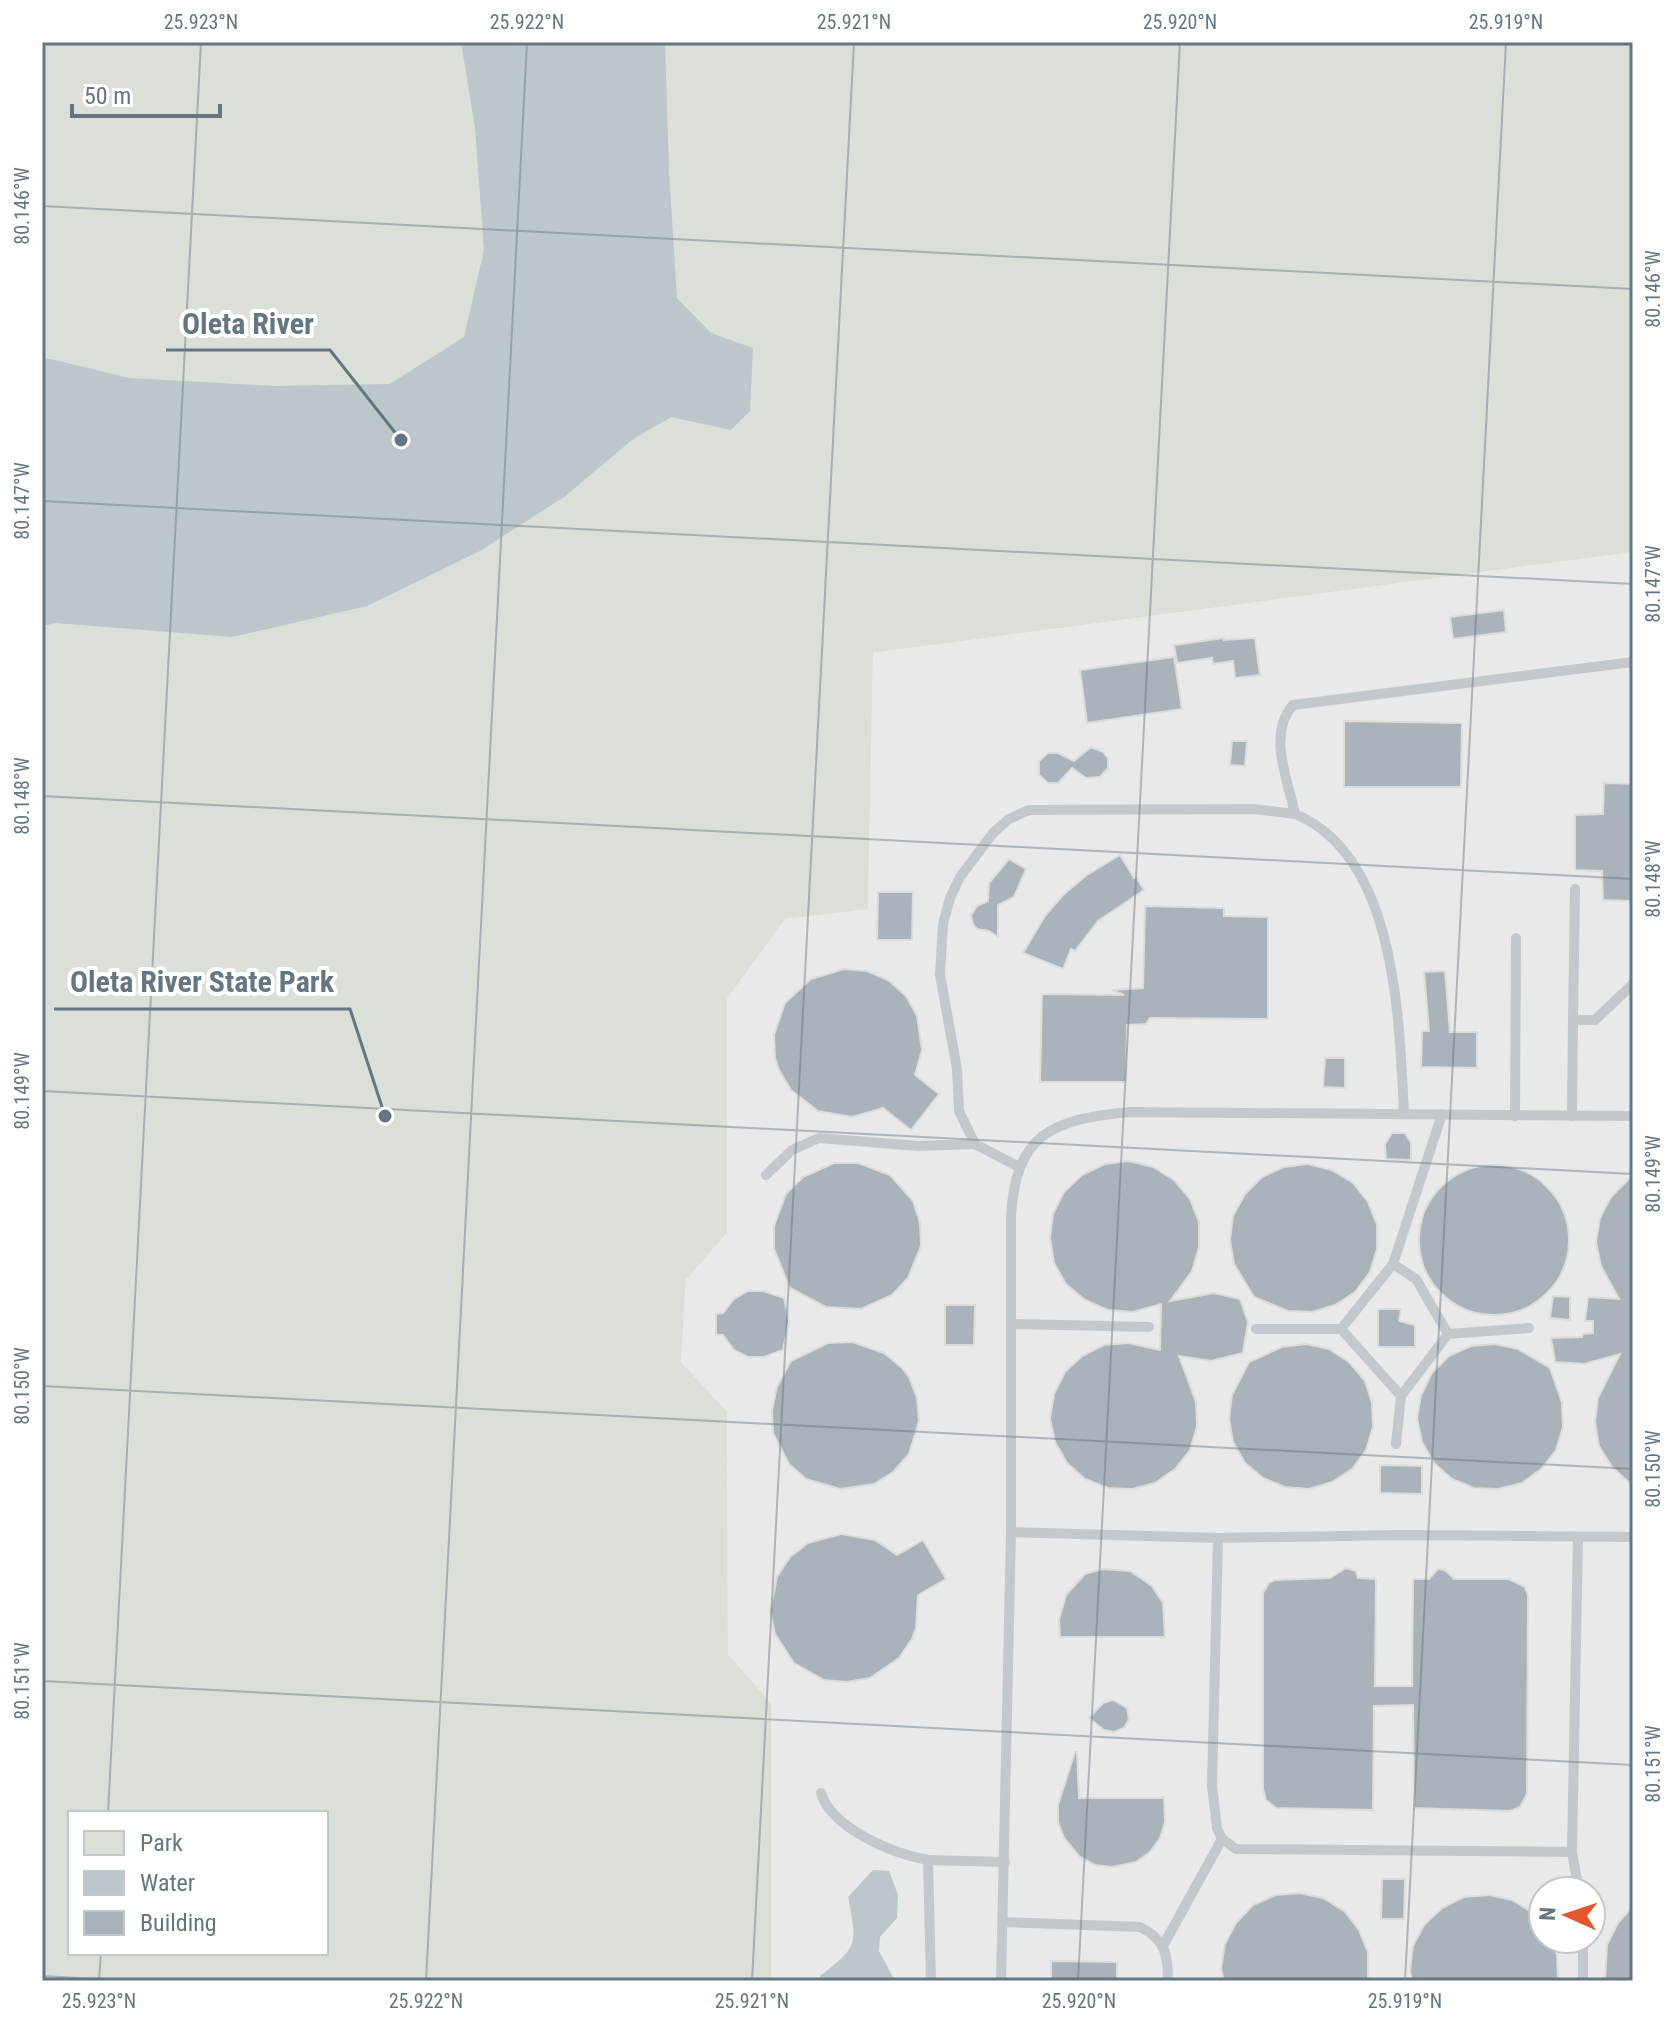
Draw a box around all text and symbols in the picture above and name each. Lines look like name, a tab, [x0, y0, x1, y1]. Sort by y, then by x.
text: 25.923°N	[164, 10, 238, 34]
text: 25.922°N	[490, 10, 564, 34]
text: 25.921°N	[817, 10, 891, 34]
text: 25.920°N	[1143, 10, 1217, 34]
text: 25.919°N	[1469, 10, 1543, 34]
scale bar	[72, 68, 220, 118]
text: 50 m	[84, 82, 131, 110]
text: 80.146°W	[10, 167, 34, 245]
text: 80.146°W	[1641, 250, 1665, 328]
callout: Oleta River	[166, 296, 330, 350]
text: Oleta River	[182, 306, 314, 341]
text: 80.147°W	[10, 462, 34, 540]
text: 80.147°W	[1641, 545, 1665, 623]
text: 80.148°W	[10, 757, 34, 835]
text: 80.148°W	[1641, 840, 1665, 918]
callout: Oleta River State Park	[54, 955, 350, 1009]
text: Oleta River State Park	[70, 964, 335, 999]
text: 80.149°W	[10, 1052, 34, 1130]
text: 80.149°W	[1641, 1135, 1665, 1213]
text: 80.150°W	[10, 1347, 34, 1425]
text: 80.150°W	[1641, 1430, 1665, 1508]
text: 80.151°W	[10, 1642, 34, 1720]
text: 80.151°W	[1641, 1725, 1665, 1803]
legend	[68, 1811, 328, 1955]
text: Park	[140, 1829, 183, 1857]
text: Water	[140, 1869, 195, 1897]
north arrow	[1527, 1875, 1607, 1955]
text: N	[1535, 1907, 1560, 1921]
text: Building	[140, 1909, 217, 1937]
text: 25.923°N	[62, 1989, 136, 2013]
text: 25.922°N	[389, 1989, 463, 2013]
text: 25.921°N	[715, 1989, 789, 2013]
text: 25.920°N	[1042, 1989, 1116, 2013]
text: 25.919°N	[1368, 1989, 1442, 2013]

